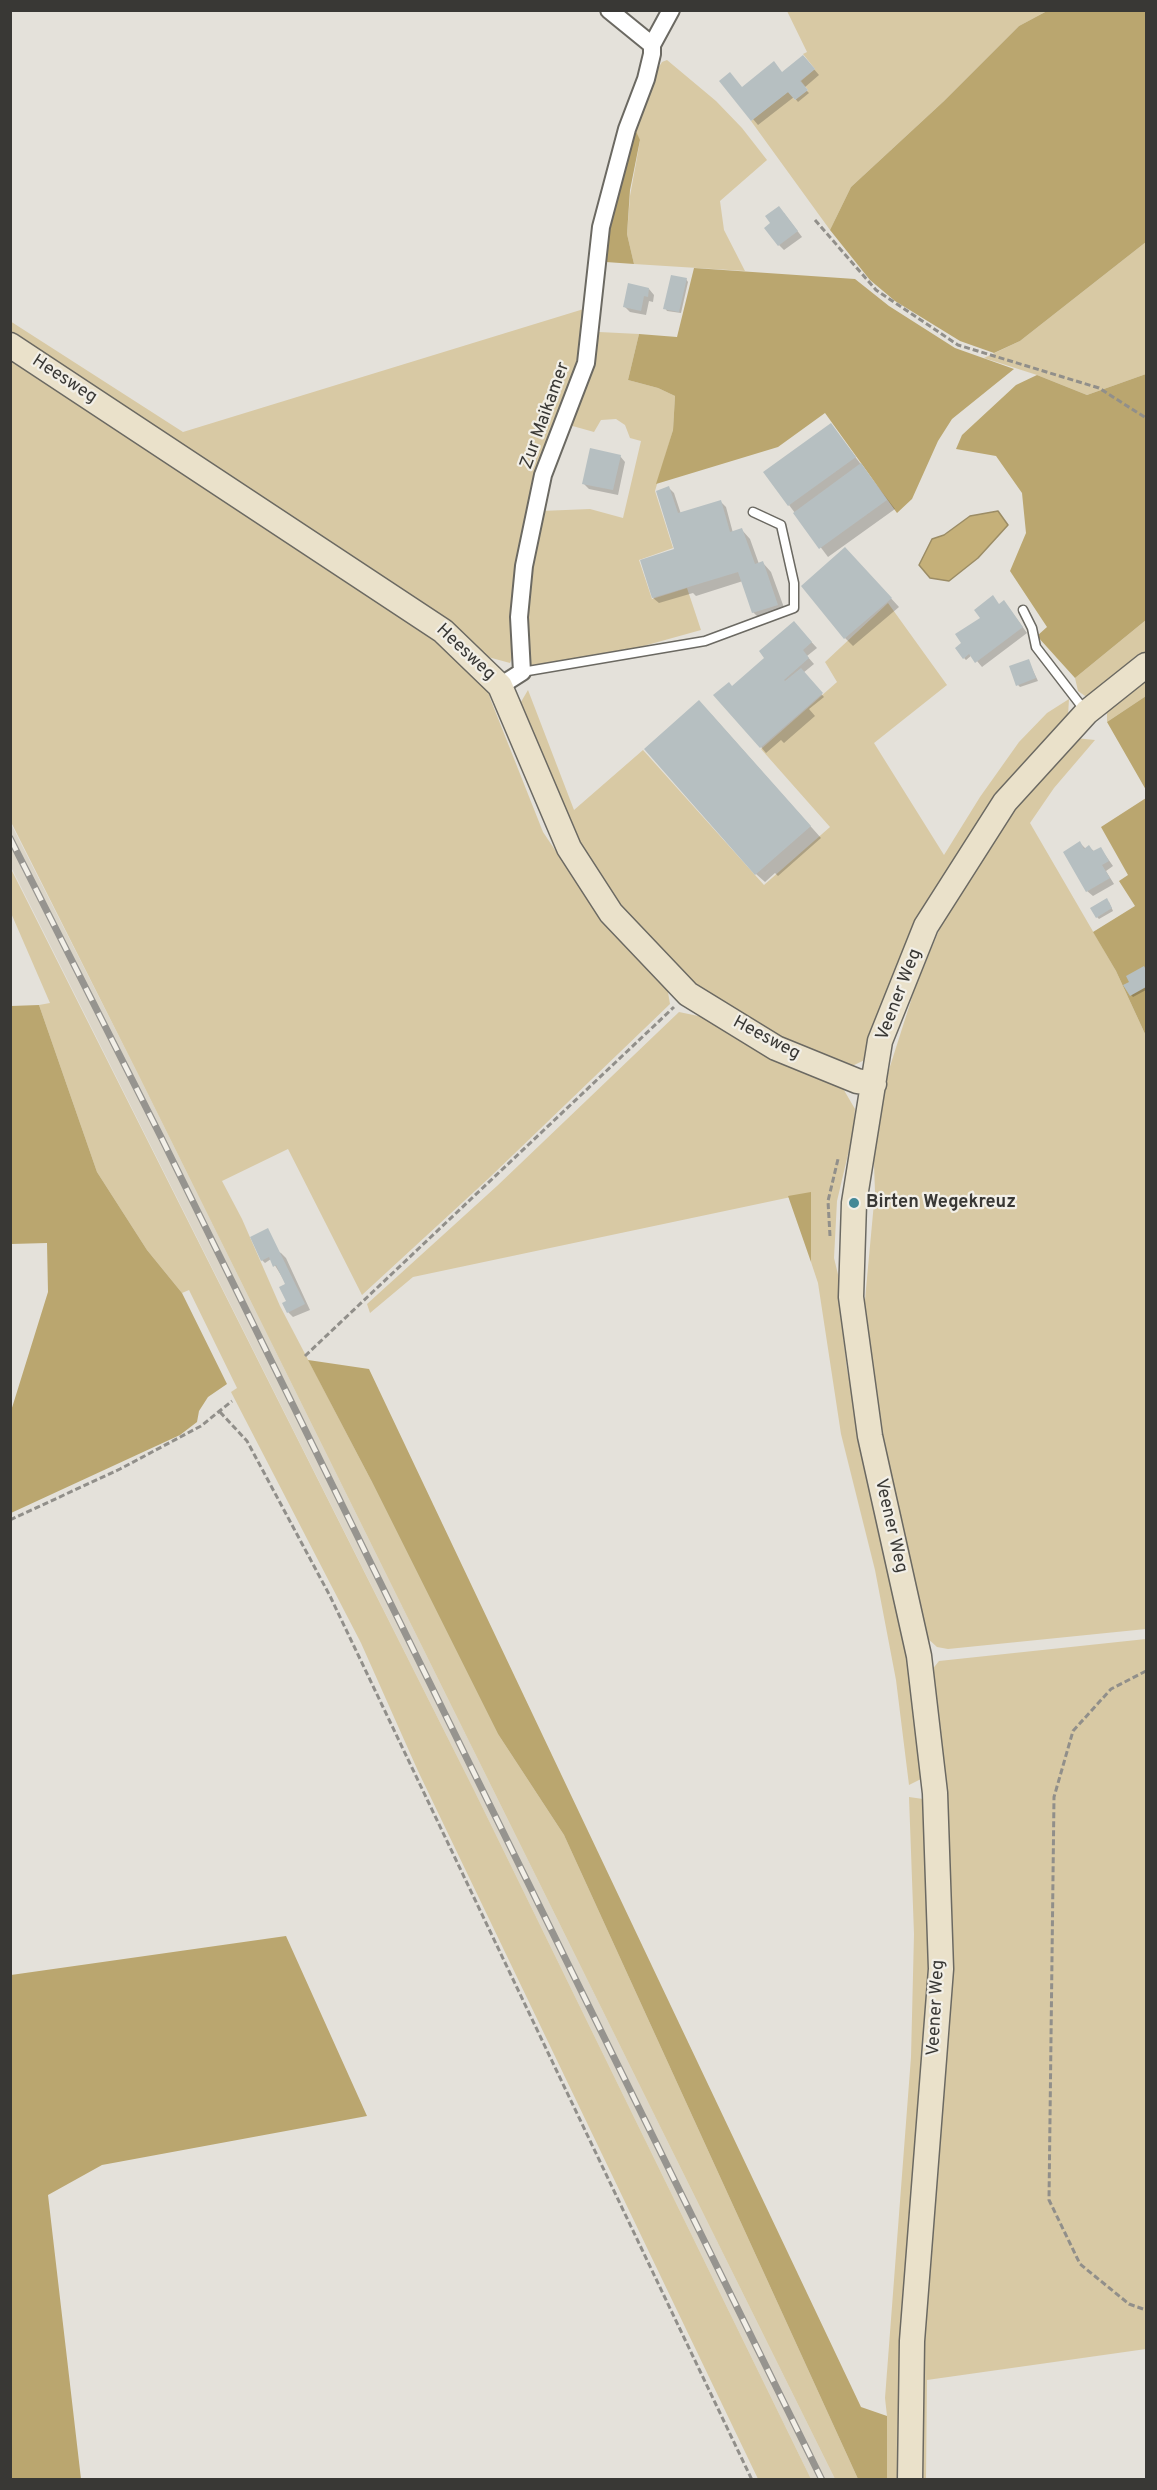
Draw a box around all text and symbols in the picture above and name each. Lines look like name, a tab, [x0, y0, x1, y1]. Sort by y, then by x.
street label: Heesweg	[27, 351, 101, 409]
street label: Zur Maikamer	[517, 360, 575, 472]
street label: Heesweg	[431, 620, 499, 686]
street label: Veener Weg	[873, 946, 927, 1044]
street label: Heesweg	[729, 1012, 803, 1066]
place label: Birten Wegekreuz	[866, 1192, 1016, 1214]
marker: Birten Wegekreuz	[847, 1196, 861, 1210]
street label: Veener Weg	[869, 1477, 911, 1575]
street label: Veener Weg	[924, 1959, 950, 2057]

